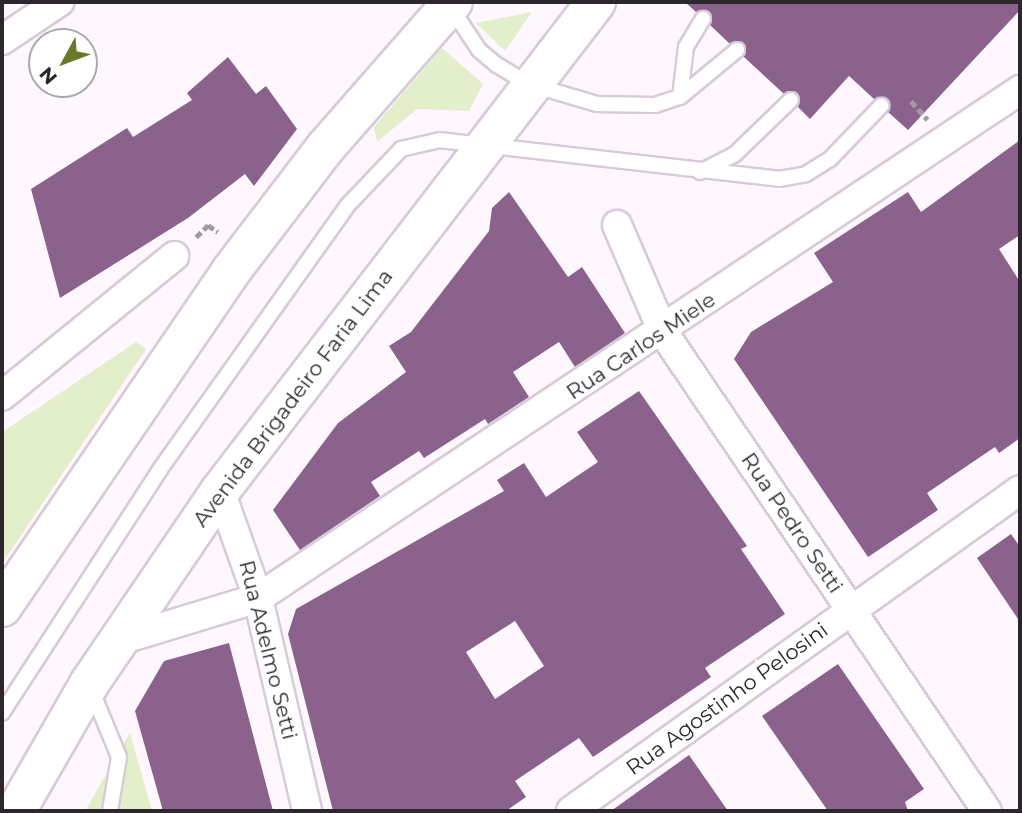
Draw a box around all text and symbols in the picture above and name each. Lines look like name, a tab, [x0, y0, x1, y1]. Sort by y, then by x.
north arrow	[28, 28, 98, 98]
text: N	[35, 62, 62, 89]
street label: Avenida Brigadeiro Faria Lima	[188, 264, 398, 532]
street label: Rua Carlos Miele	[562, 287, 720, 405]
street label: Rua Pedro Setti	[736, 448, 848, 598]
street label: Rua Adelmo Setti	[234, 558, 302, 742]
street label: Rua Agostinho Pelosini	[621, 617, 833, 781]

